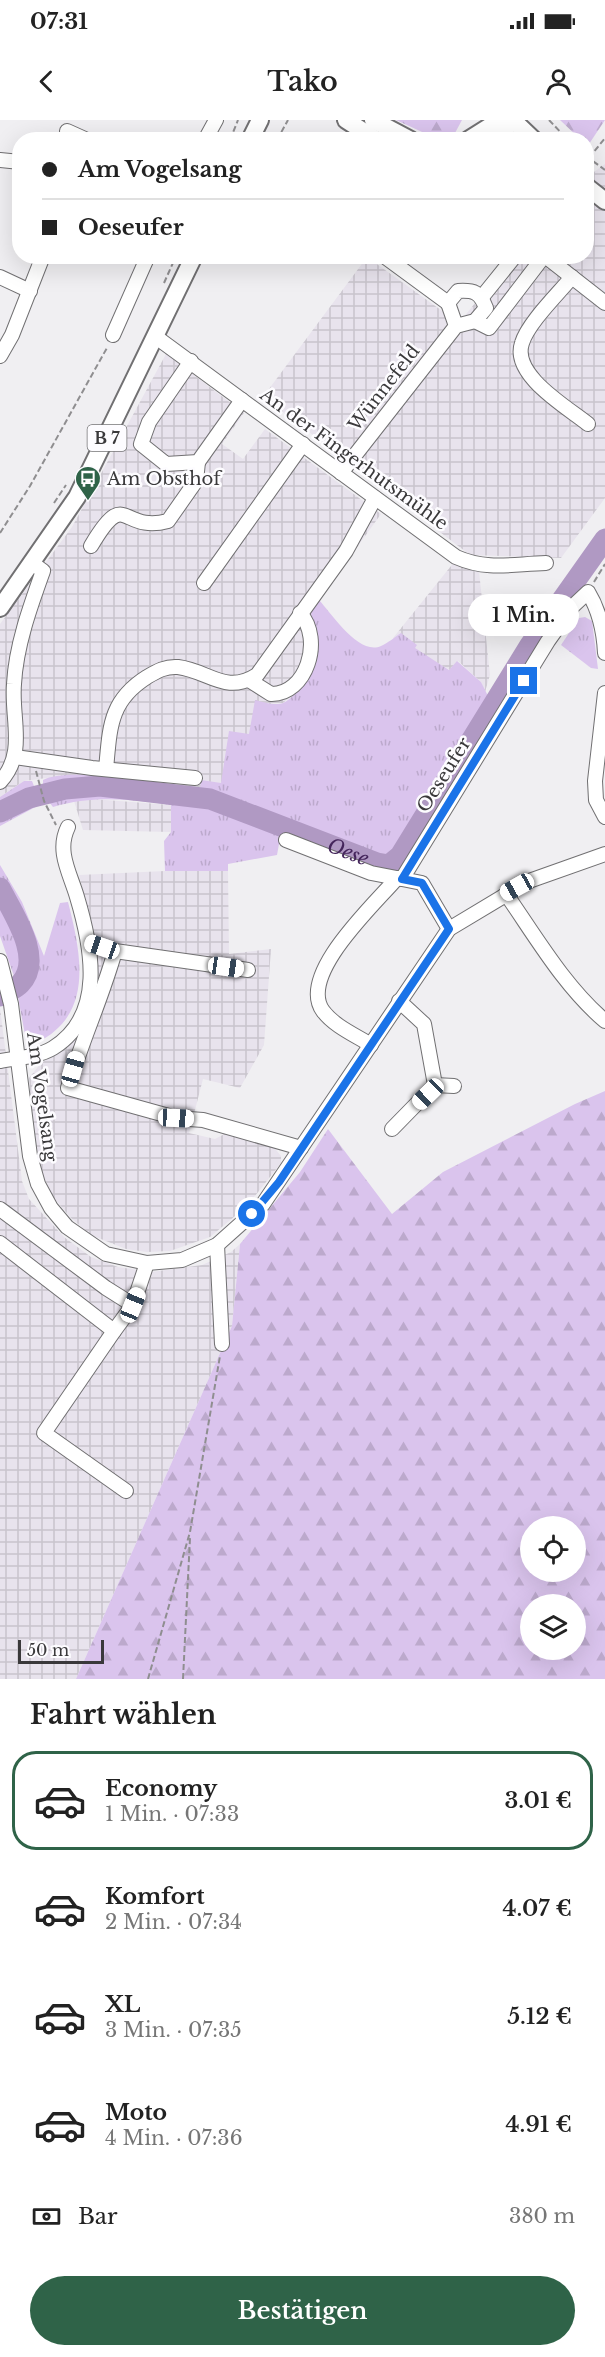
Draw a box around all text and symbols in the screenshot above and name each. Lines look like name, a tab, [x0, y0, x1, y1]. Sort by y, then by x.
text: 07:31	[30, 8, 88, 35]
icon: back	[30, 65, 63, 98]
text: Tako	[267, 65, 338, 98]
icon: person	[542, 65, 575, 98]
text: Am Vogelsang	[78, 156, 242, 183]
text: Oeseufer	[78, 214, 184, 241]
street label: Wünnefeld	[343, 341, 424, 436]
street label: An der Fingerhutsmühle	[255, 383, 452, 535]
road number: B 7	[88, 425, 126, 451]
bus stop icon: Am Obsthof	[73, 464, 103, 502]
place label: Am Obsthof	[106, 468, 223, 490]
callout: 1 Min.	[468, 594, 580, 636]
text: 1 Min.	[492, 603, 555, 627]
route end	[510, 667, 537, 694]
street label: Oeseufer	[412, 733, 476, 816]
water label: Oese	[324, 833, 372, 871]
car	[497, 870, 537, 904]
car	[82, 933, 122, 961]
car	[207, 956, 245, 978]
street label: Am Vogelsang	[22, 1030, 62, 1163]
car	[59, 1049, 87, 1089]
car	[409, 1075, 447, 1113]
car	[158, 1108, 194, 1128]
route start	[238, 1200, 265, 1227]
car	[118, 1285, 148, 1325]
map controls	[520, 1516, 586, 1660]
button: locate	[520, 1516, 586, 1582]
button: layers	[520, 1594, 586, 1660]
scale bar	[18, 1637, 104, 1664]
text: 50 m	[27, 1640, 69, 1660]
text: Fahrt wählen	[30, 1698, 216, 1731]
icon: car	[33, 1774, 87, 1828]
text: Economy	[105, 1775, 217, 1802]
text: 3.01 €	[504, 1787, 572, 1814]
text: 1 Min. · 07:33	[105, 1802, 239, 1826]
icon: car	[33, 1882, 87, 1936]
text: Komfort	[105, 1883, 205, 1910]
text: 4.07 €	[503, 1895, 572, 1922]
text: 2 Min. · 07:34	[105, 1910, 242, 1934]
icon: car	[33, 1990, 87, 2044]
text: XL	[105, 1991, 140, 2018]
text: 5.12 €	[507, 2003, 572, 2030]
text: 3 Min. · 07:35	[105, 2018, 242, 2042]
icon: car	[33, 2098, 87, 2152]
text: Moto	[105, 2099, 167, 2126]
text: 4.91 €	[505, 2111, 572, 2138]
text: 4 Min. · 07:36	[105, 2126, 243, 2150]
icon: cash	[30, 2200, 63, 2233]
text: Bar	[78, 2203, 118, 2230]
text: 380 m	[509, 2204, 575, 2228]
button: Bestätigen	[30, 2276, 575, 2345]

